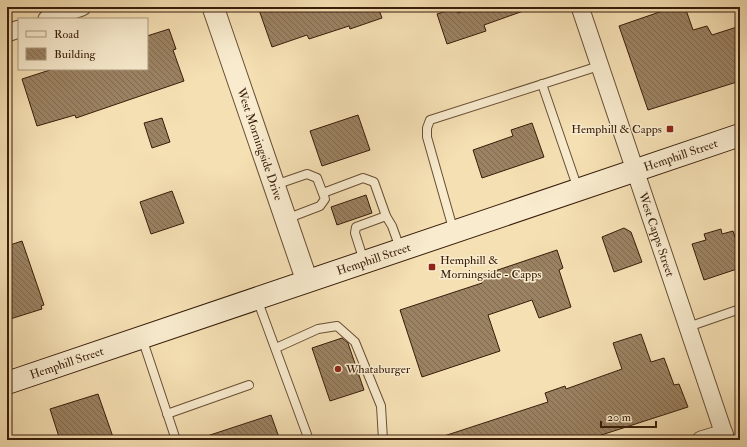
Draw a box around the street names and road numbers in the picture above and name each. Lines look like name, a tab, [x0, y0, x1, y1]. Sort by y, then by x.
street label: West Morningside Drive	[233, 85, 286, 202]
street label: Hemphill Street	[642, 136, 720, 175]
street label: West Capps Street	[635, 189, 678, 279]
street label: Hemphill Street	[335, 239, 413, 278]
street label: Hemphill Street	[28, 343, 106, 382]

